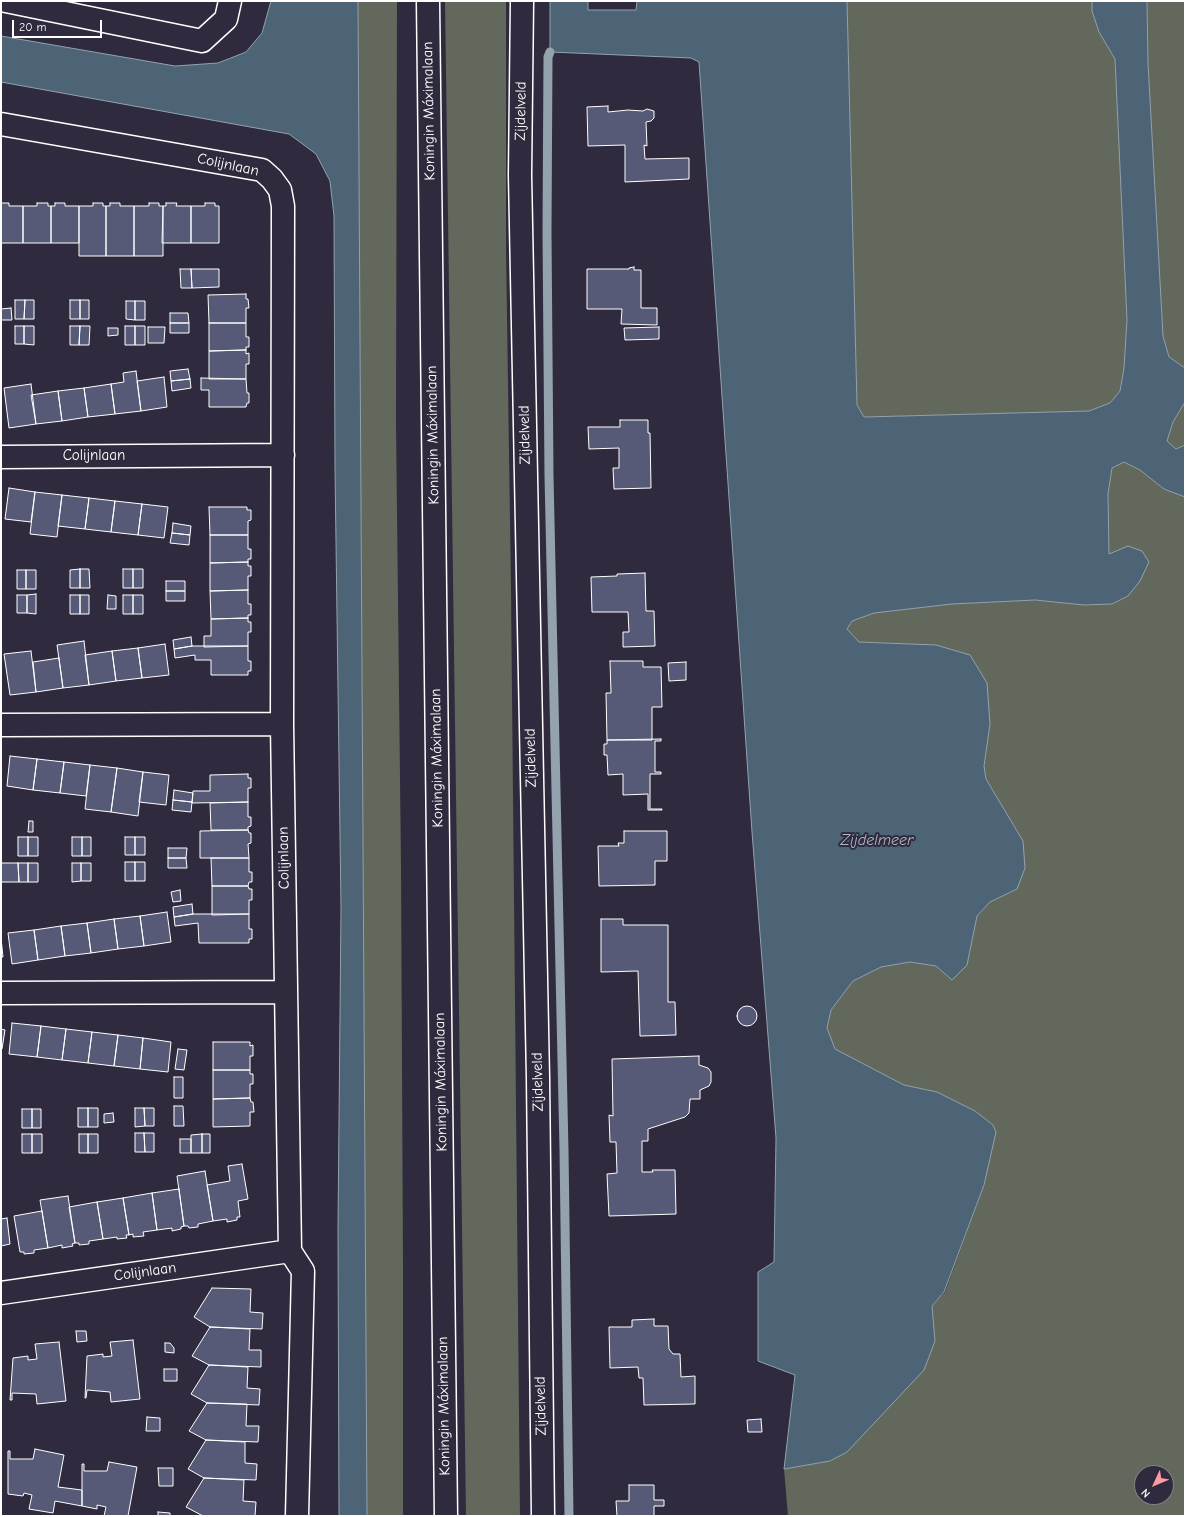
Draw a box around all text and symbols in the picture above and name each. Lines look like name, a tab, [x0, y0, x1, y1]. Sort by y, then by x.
scale bar	[14, 12, 104, 38]
text: 20 m	[19, 20, 47, 34]
street label: Koningin Máximalaan	[419, 41, 439, 181]
street label: Zijdelveld	[511, 81, 531, 141]
street label: Colijnlaan	[195, 150, 261, 180]
street label: Koningin Máximalaan	[423, 365, 443, 505]
street label: Zijdelveld	[515, 405, 535, 465]
street label: Colijnlaan	[63, 447, 125, 465]
street label: Koningin Máximalaan	[427, 688, 447, 828]
street label: Zijdelveld	[521, 728, 541, 788]
street label: Colijnlaan	[274, 826, 294, 890]
water label: Zijdelmeer	[841, 830, 913, 850]
street label: Koningin Máximalaan	[431, 1012, 451, 1152]
street label: Zijdelveld	[528, 1052, 548, 1112]
street label: Colijnlaan	[113, 1259, 177, 1285]
street label: Koningin Máximalaan	[434, 1336, 454, 1476]
street label: Zijdelveld	[531, 1376, 551, 1436]
north arrow	[1134, 1465, 1174, 1505]
text: N	[1139, 1486, 1153, 1500]

